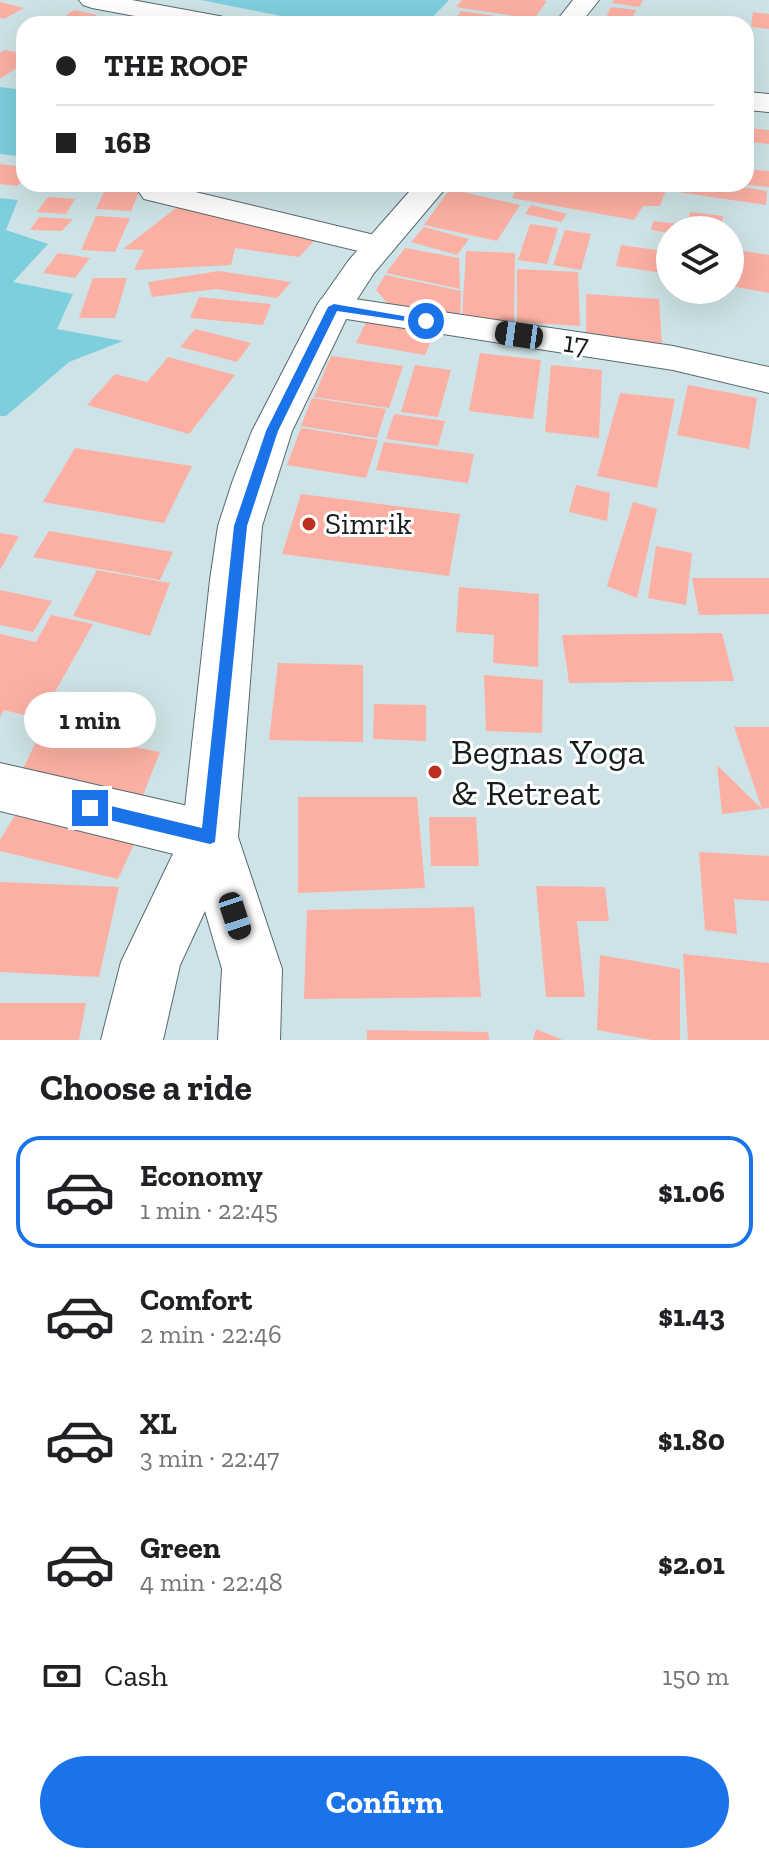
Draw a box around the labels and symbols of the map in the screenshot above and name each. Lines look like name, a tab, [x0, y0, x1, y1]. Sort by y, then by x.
route start	[408, 303, 444, 339]
car	[494, 320, 544, 350]
street label: 17	[561, 323, 591, 363]
place label: Simrik	[325, 506, 412, 542]
marker: Simrik	[300, 515, 318, 533]
callout: 1 min	[24, 692, 156, 748]
place label: Begnas Yoga & Retreat	[451, 730, 645, 814]
marker: Begnas Yoga & Retreat	[426, 763, 444, 781]
route end	[72, 790, 108, 826]
car	[216, 889, 254, 943]

